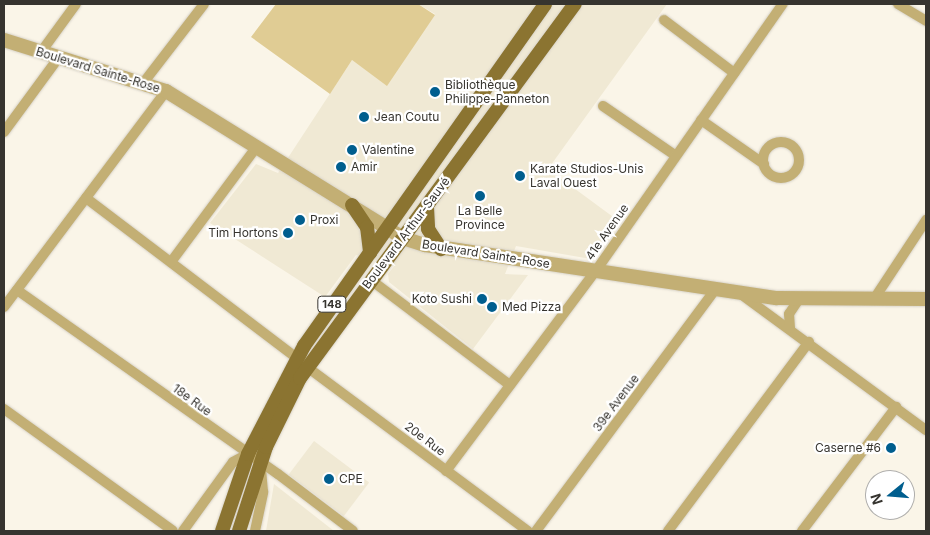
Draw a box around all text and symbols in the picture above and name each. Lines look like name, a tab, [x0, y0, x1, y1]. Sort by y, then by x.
street label: Boulevard Sainte-Rose	[34, 44, 162, 96]
place label: Bibliothèque Philippe-Panneton	[445, 78, 549, 106]
marker: Bibliothèque Philippe-Panneton	[429, 86, 441, 98]
place label: Jean Coutu	[374, 110, 439, 124]
marker: Jean Coutu	[358, 111, 370, 123]
place label: Valentine	[362, 143, 414, 157]
marker: Valentine	[346, 144, 358, 156]
place label: Amir	[351, 160, 377, 174]
marker: Amir	[335, 161, 347, 173]
place label: Karate Studios-Unis Laval Ouest	[530, 162, 644, 190]
marker: Karate Studios-Unis Laval Ouest	[514, 170, 526, 182]
street label: Boulevard Arthur-Sauvé	[359, 174, 453, 292]
marker: La Belle Province	[474, 190, 486, 202]
street label: 41e Avenue	[582, 201, 632, 263]
place label: La Belle Province	[455, 204, 505, 232]
place label: Proxi	[310, 213, 338, 227]
marker: Proxi	[294, 214, 306, 226]
place label: Tim Hortons	[208, 226, 278, 240]
marker: Tim Hortons	[282, 227, 294, 239]
street label: Boulevard Sainte-Rose	[421, 237, 551, 271]
place label: Koto Sushi	[412, 292, 472, 306]
marker: Koto Sushi	[476, 293, 488, 305]
road number: 148	[317, 296, 347, 312]
place label: Med Pizza	[502, 300, 561, 314]
marker: Med Pizza	[486, 301, 498, 313]
street label: 39e Avenue	[590, 372, 642, 434]
street label: 18e Rue	[170, 381, 214, 419]
street label: 20e Rue	[402, 419, 448, 459]
place label: Caserne #6	[815, 441, 881, 455]
marker: Caserne #6	[885, 442, 897, 454]
north arrow	[865, 470, 915, 520]
place label: CPE	[339, 472, 363, 486]
marker: CPE	[323, 473, 335, 485]
text: N	[866, 492, 886, 507]

